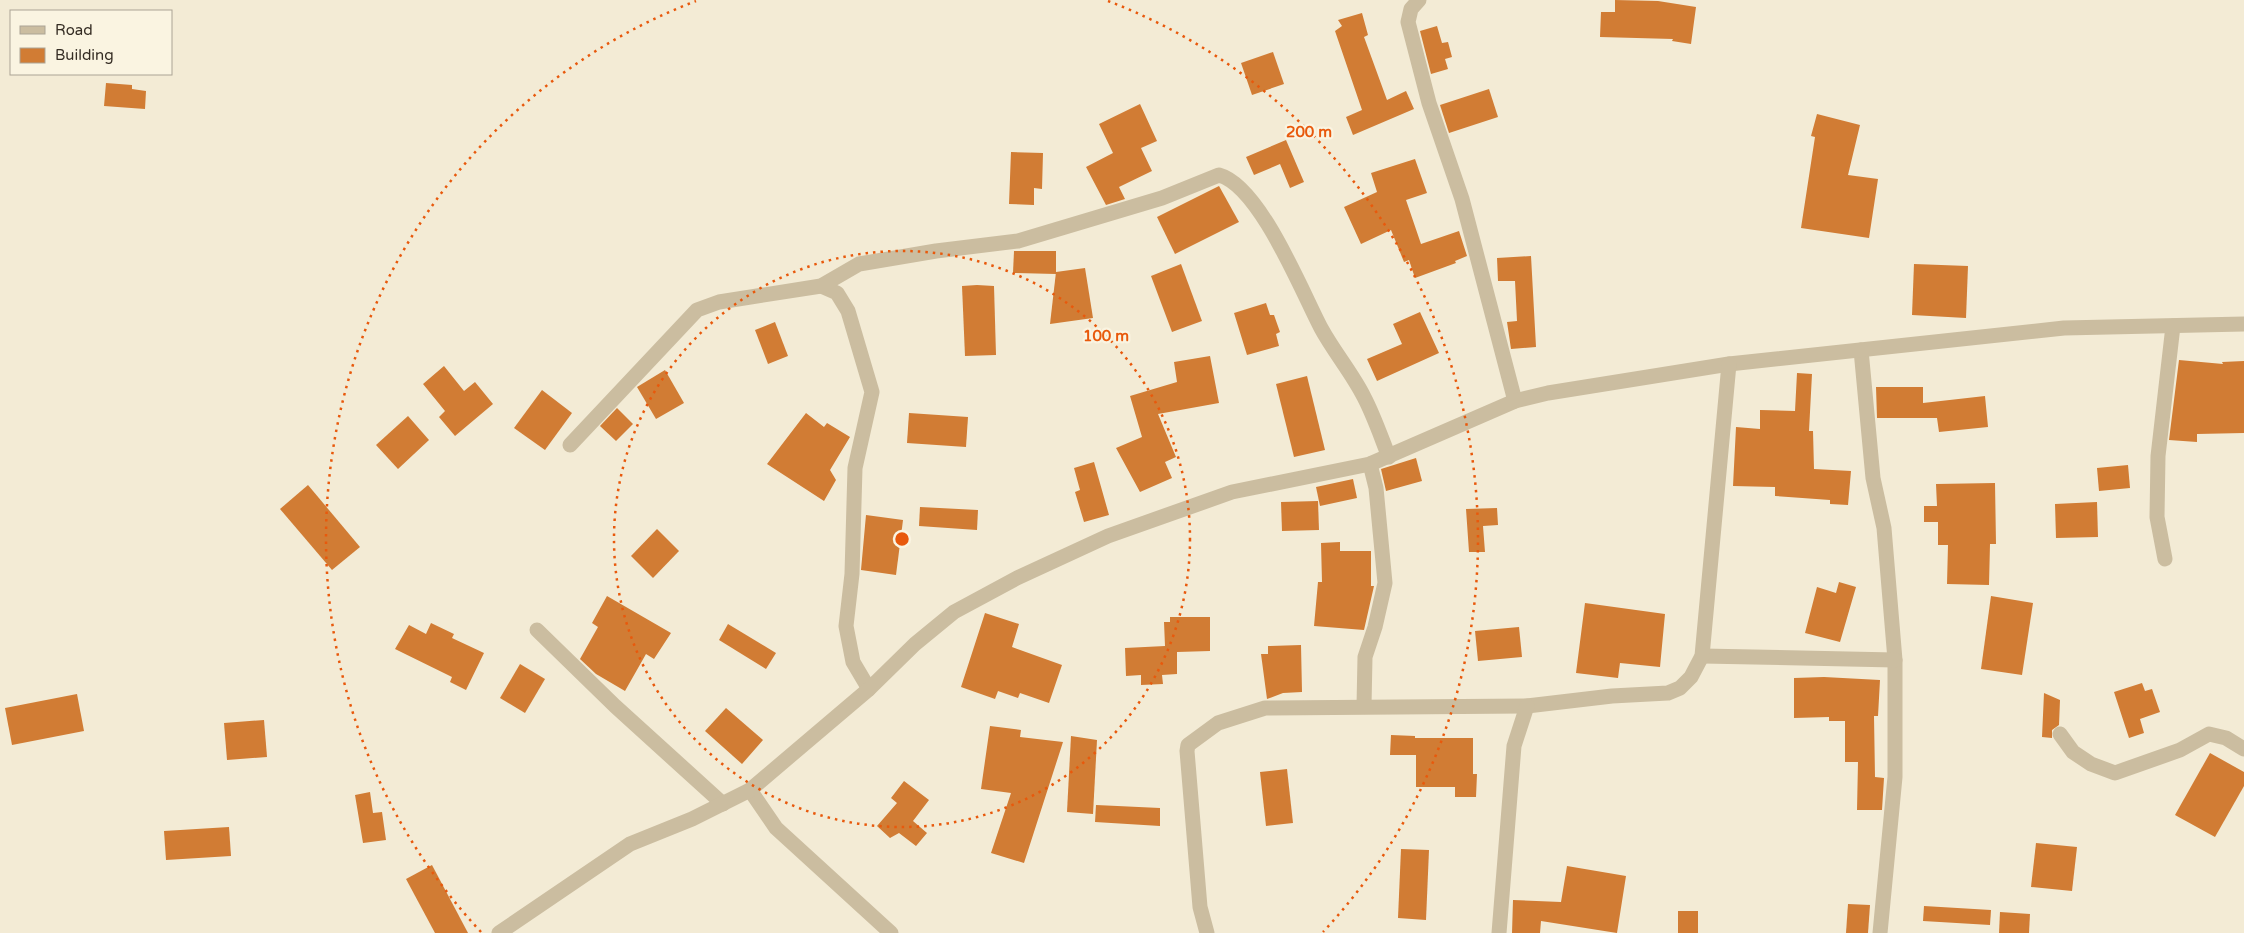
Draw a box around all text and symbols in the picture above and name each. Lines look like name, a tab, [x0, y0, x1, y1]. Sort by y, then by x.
legend	[10, 10, 172, 75]
text: Road	[55, 21, 93, 39]
text: Building	[55, 46, 114, 64]
text: 200 m	[1286, 123, 1332, 141]
text: 100 m	[1083, 327, 1129, 345]
centre of rings	[893, 530, 911, 548]

